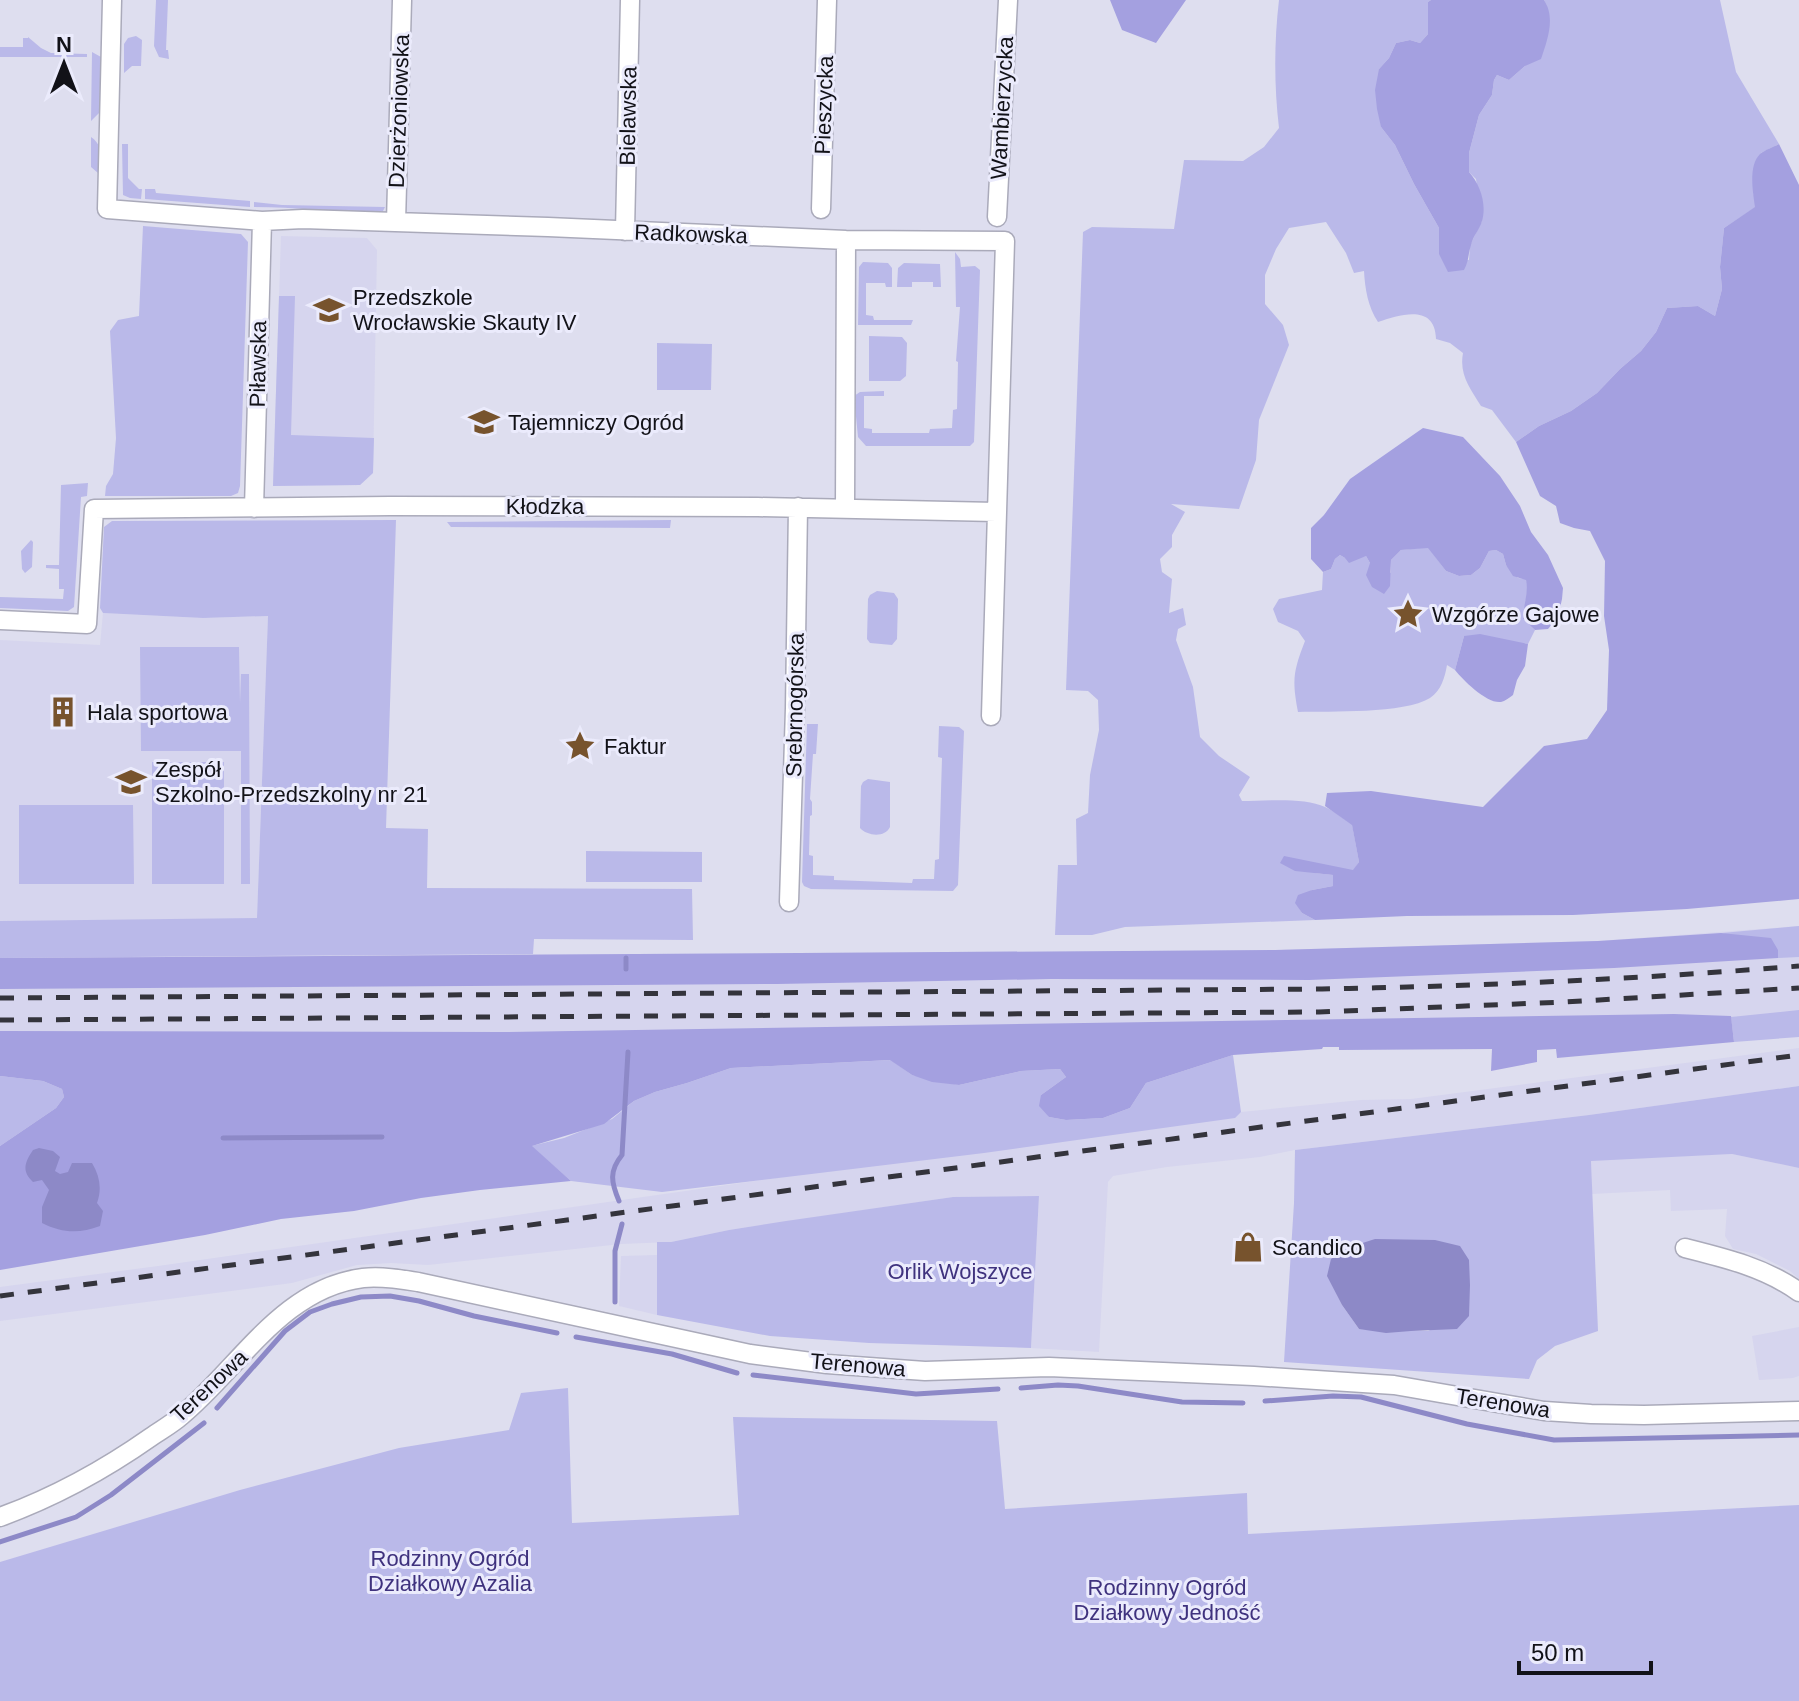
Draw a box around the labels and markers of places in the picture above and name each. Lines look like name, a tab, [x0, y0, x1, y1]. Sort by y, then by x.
place label: Przedszkole Wrocławskie Skauty IV	[353, 285, 577, 335]
school or university icon: Przedszkole Wrocławskie Skauty IV	[312, 293, 346, 327]
school or university icon: Tajemniczy Ogród	[467, 405, 501, 439]
place label: Tajemniczy Ogród	[508, 410, 684, 435]
place icon: Wzgórze Gajowe	[1391, 597, 1425, 631]
place label: Wzgórze Gajowe	[1432, 602, 1600, 627]
building icon: Hala sportowa	[46, 695, 80, 729]
place label: Hala sportowa	[87, 700, 228, 725]
place icon: Faktur	[563, 729, 597, 763]
place label: Faktur	[604, 734, 666, 759]
place label: Zespół Szkolno-Przedszkolny nr 21	[155, 757, 428, 807]
school or university icon: Zespół Szkolno-Przedszkolny nr 21	[114, 765, 148, 799]
shop icon: Scandico	[1231, 1230, 1265, 1264]
place label: Scandico	[1272, 1235, 1363, 1260]

